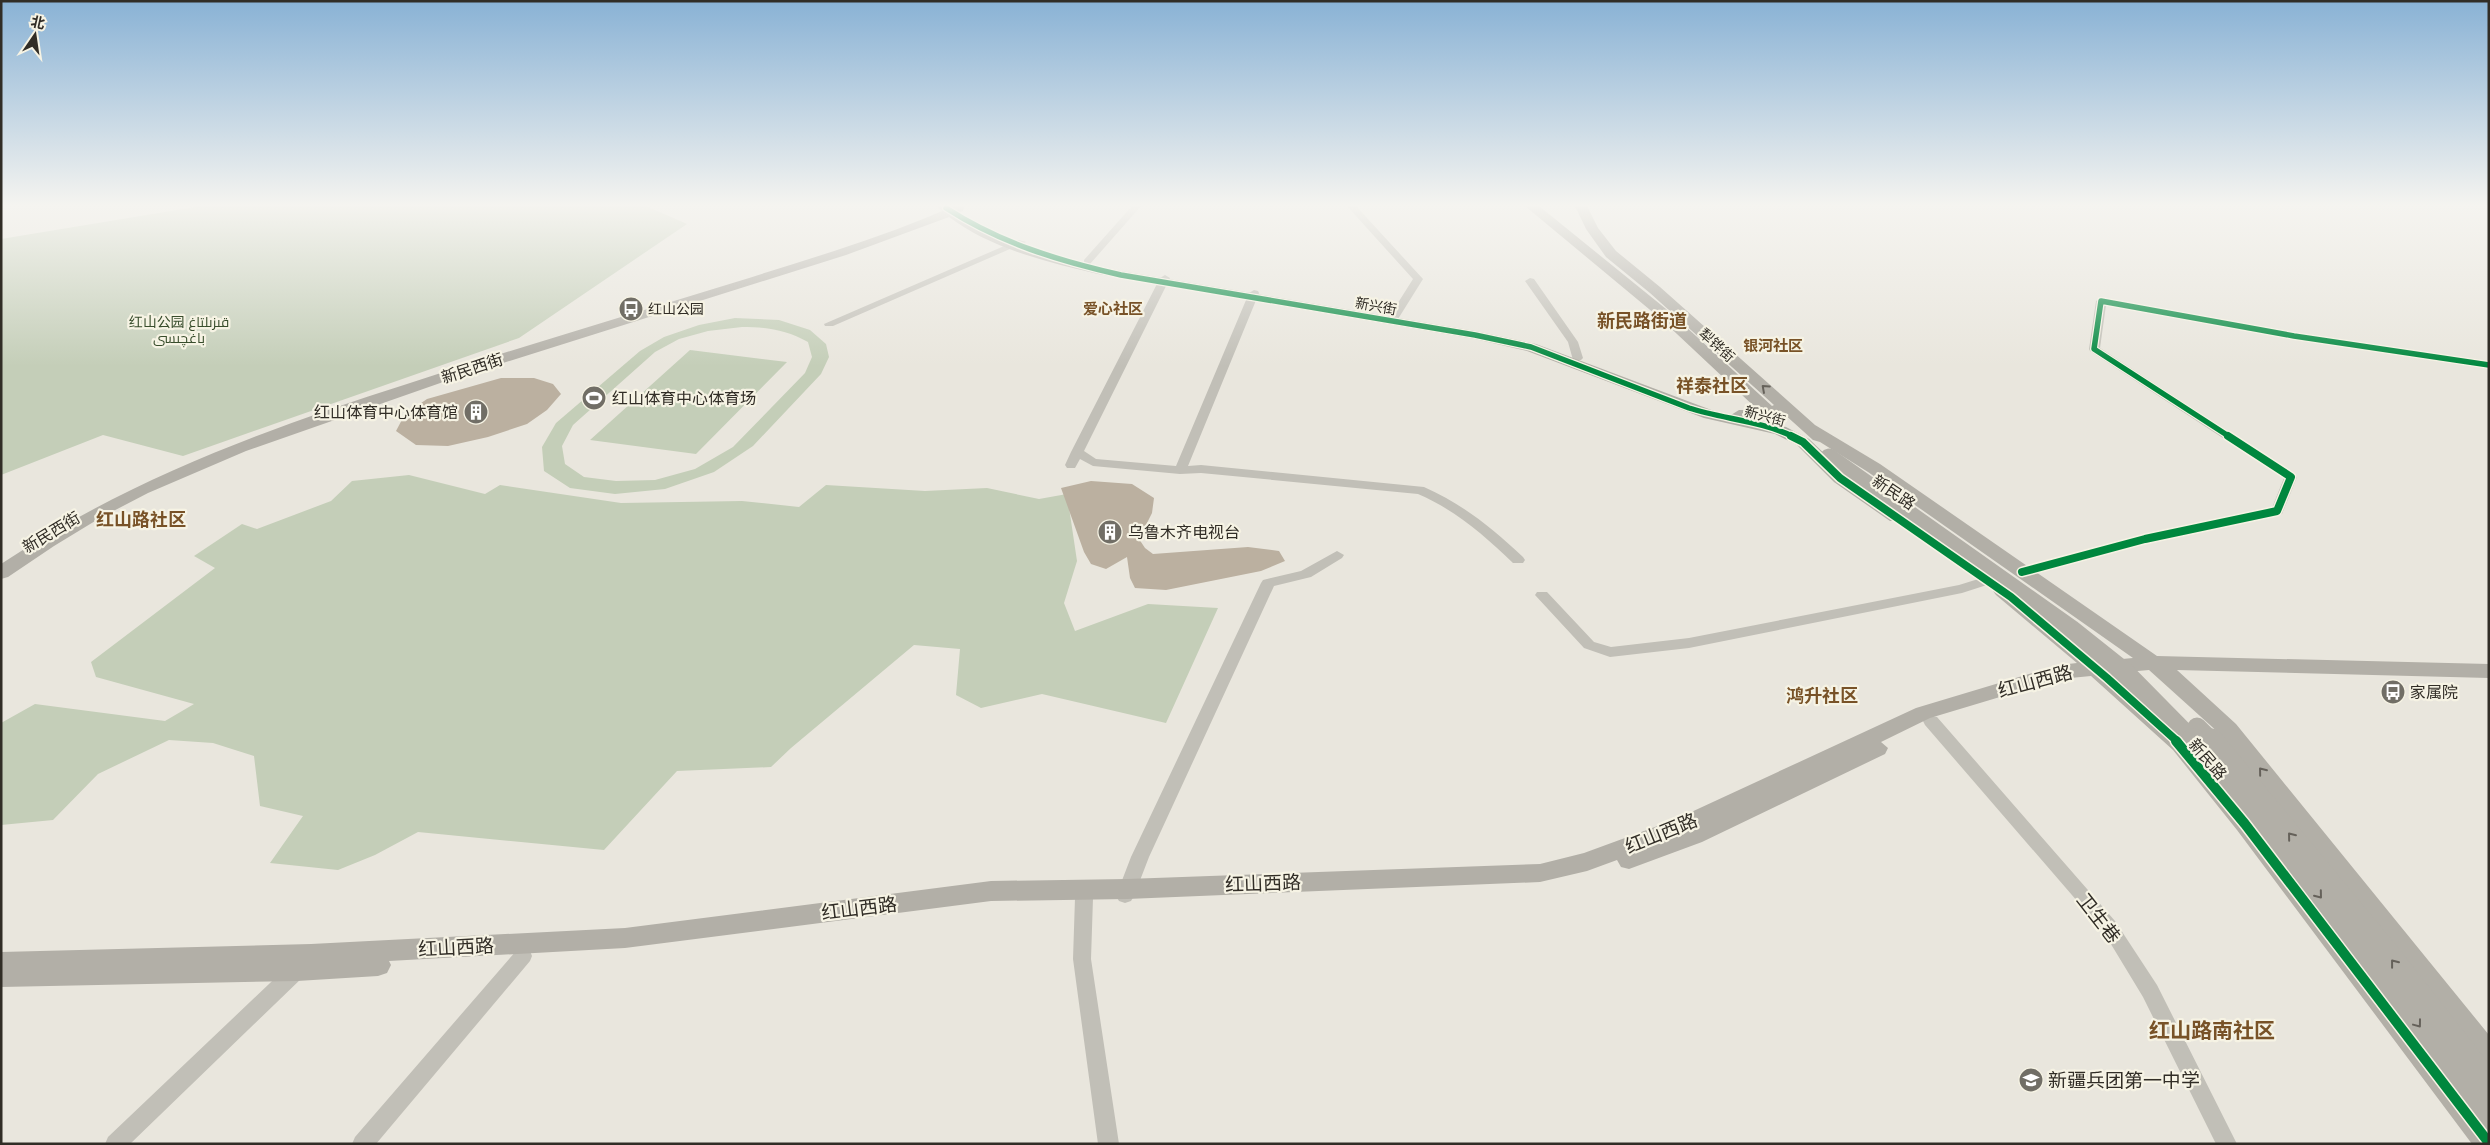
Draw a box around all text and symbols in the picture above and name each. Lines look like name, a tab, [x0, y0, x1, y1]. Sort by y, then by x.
north arrow	[10, 10, 60, 60]
text: 北	[29, 12, 47, 33]
street label: 新兴街	[1354, 293, 1398, 319]
bus stop icon: 红山公园	[618, 296, 644, 322]
district label: 爱心社区	[1083, 299, 1143, 318]
place label: 红山公园	[648, 300, 704, 318]
district label: 新民路街道	[1597, 309, 1687, 332]
park label: 红山公园 قىزىلتاغ باغچىسى	[129, 313, 229, 348]
street label: 犁铧街	[1695, 324, 1739, 366]
district label: 银河社区	[1743, 336, 1803, 355]
street label: 新民西街	[438, 349, 506, 387]
district label: 祥泰社区	[1676, 374, 1748, 397]
sports icon: 红山体育中心体育场	[581, 385, 607, 411]
one-way arrow	[1762, 385, 1771, 394]
place label: 红山体育中心体育场	[612, 388, 756, 408]
building icon: 红山体育中心体育馆	[463, 399, 489, 425]
place label: 红山体育中心体育馆	[314, 402, 458, 422]
street label: 新兴街	[1742, 402, 1788, 430]
street label: 新民路	[1869, 470, 1919, 514]
street label: 新民西街	[18, 507, 84, 557]
district label: 红山路社区	[96, 508, 186, 531]
building icon: 乌鲁木齐电视台	[1097, 519, 1123, 545]
place label: 乌鲁木齐电视台	[1128, 522, 1240, 542]
street label: 红山西路	[1995, 660, 2075, 702]
bus stop icon: 家属院	[2380, 679, 2406, 705]
place label: 家属院	[2410, 682, 2458, 702]
district label: 鸿升社区	[1786, 684, 1858, 707]
street label: 新民路	[2185, 734, 2231, 784]
one-way arrow	[2260, 768, 2268, 777]
street label: 红山西路	[1621, 808, 1701, 858]
one-way arrow	[2288, 833, 2297, 842]
street label: 红山西路	[1225, 870, 1301, 896]
street label: 卫生巷	[2072, 888, 2126, 948]
one-way arrow	[2314, 889, 2322, 898]
street label: 红山西路	[820, 891, 898, 925]
street label: 红山西路	[417, 933, 495, 961]
one-way arrow	[2391, 959, 2400, 968]
district label: 红山路南社区	[2149, 1017, 2275, 1044]
one-way arrow	[2412, 1018, 2421, 1028]
school or university icon: 新疆兵团第一中学	[2018, 1067, 2044, 1093]
place label: 新疆兵团第一中学	[2048, 1068, 2200, 1092]

